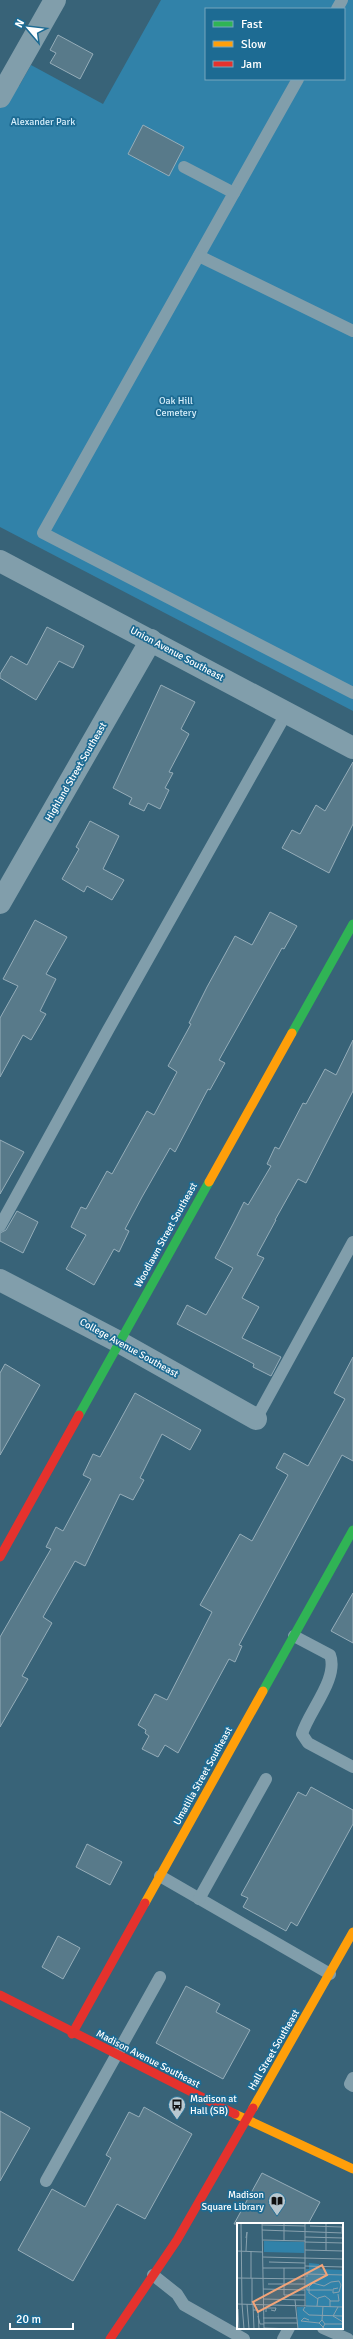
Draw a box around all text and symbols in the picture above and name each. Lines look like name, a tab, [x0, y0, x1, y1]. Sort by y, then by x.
north arrow	[8, 8, 48, 48]
legend	[205, 8, 345, 80]
text: N	[12, 17, 27, 30]
text: Fast	[241, 17, 262, 32]
text: Slow	[241, 37, 266, 52]
text: Jam	[241, 57, 262, 72]
park label: Alexander Park	[11, 116, 75, 128]
park label: Oak Hill Cemetery	[156, 395, 197, 419]
street label: Union Avenue Southeast	[128, 624, 226, 684]
street label: Highland Street Southeast	[43, 720, 110, 824]
street label: Woodlawn Street Southeast	[132, 1180, 200, 1290]
street label: College Avenue Southeast	[78, 1316, 181, 1380]
street label: Umatilla Street Southeast	[171, 1724, 235, 1827]
street label: Hall Street Southeast	[246, 2007, 302, 2092]
street label: Madison Avenue Southeast	[94, 2028, 202, 2091]
place label: Madison at Hall (SB)	[190, 2093, 237, 2117]
bus stop icon: Madison at Hall (SB)	[167, 2095, 187, 2120]
place label: Madison Square Library	[202, 2189, 264, 2213]
library icon: Madison Square Library	[267, 2191, 287, 2216]
inset map	[237, 2223, 343, 2329]
scale bar	[10, 2305, 73, 2331]
text: 20 m	[16, 2312, 41, 2327]

